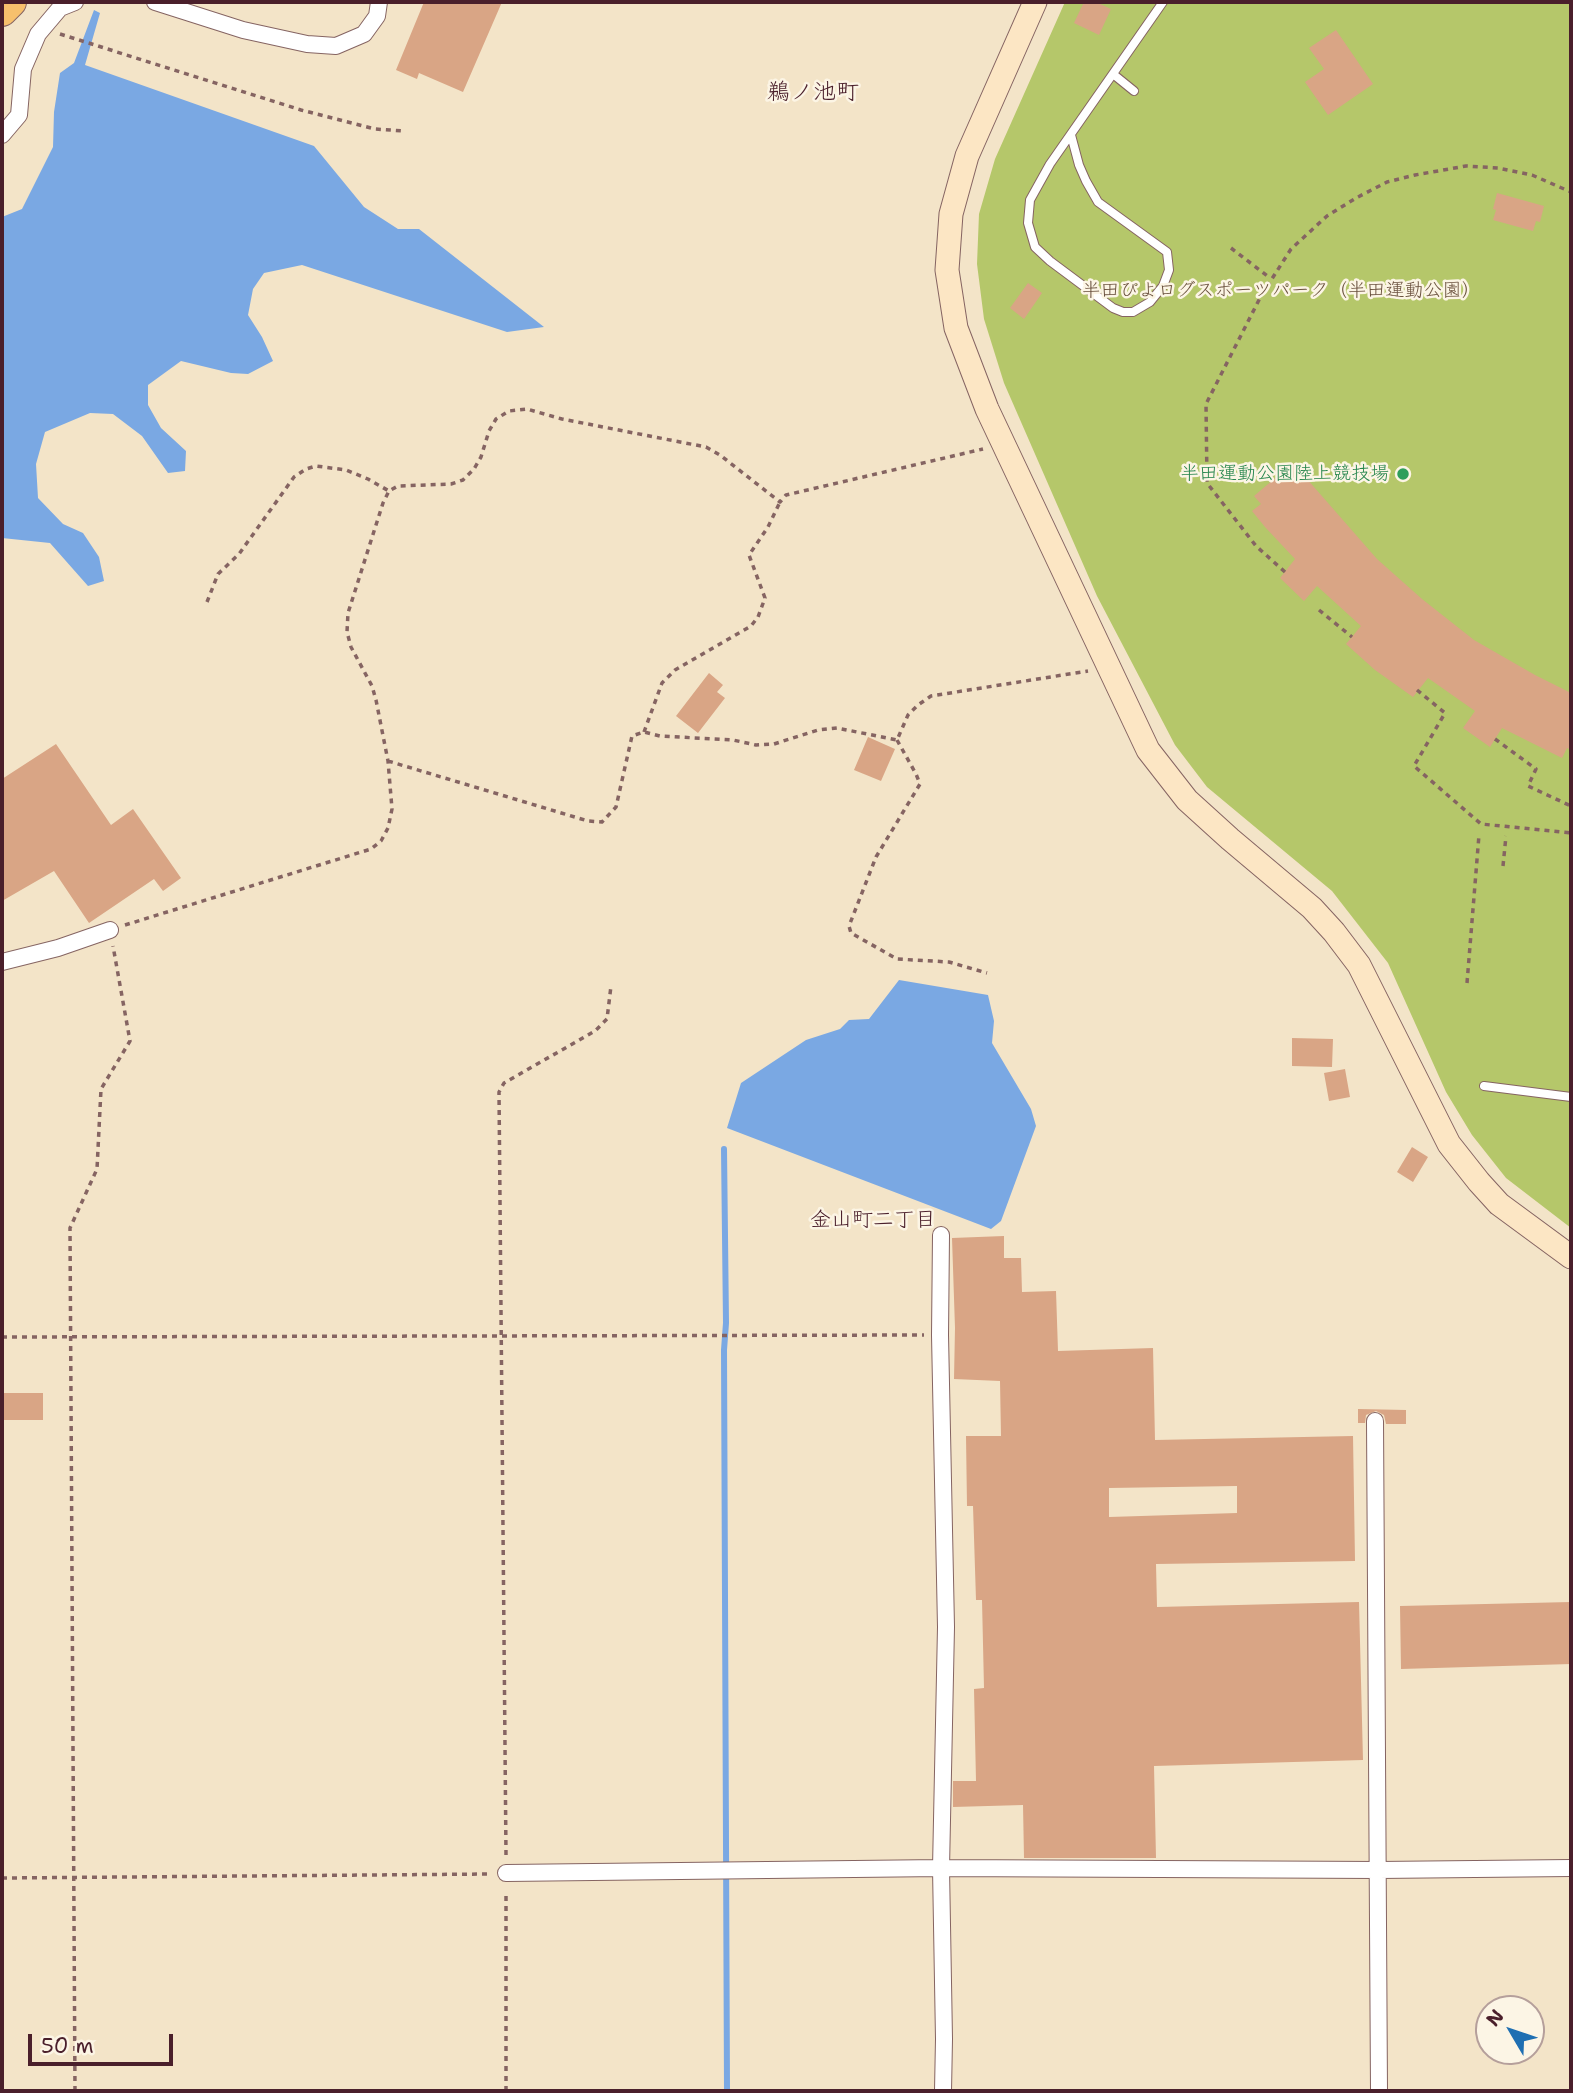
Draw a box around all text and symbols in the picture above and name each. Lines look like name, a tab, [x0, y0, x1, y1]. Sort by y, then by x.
district label: 鵜ノ池町	[767, 79, 859, 107]
park label: 半田ぴよログスポーツパーク（半田運動公園）	[1082, 280, 1480, 302]
place label: 半田運動公園陸上競技場	[1180, 463, 1389, 485]
marker: 半田運動公園陸上競技場	[1395, 466, 1411, 482]
district label: 金山町二丁目	[810, 1208, 936, 1234]
north arrow	[1475, 1995, 1545, 2065]
text: N	[1480, 2004, 1509, 2031]
scale bar	[32, 2020, 177, 2064]
text: 50 m	[41, 2032, 94, 2060]

